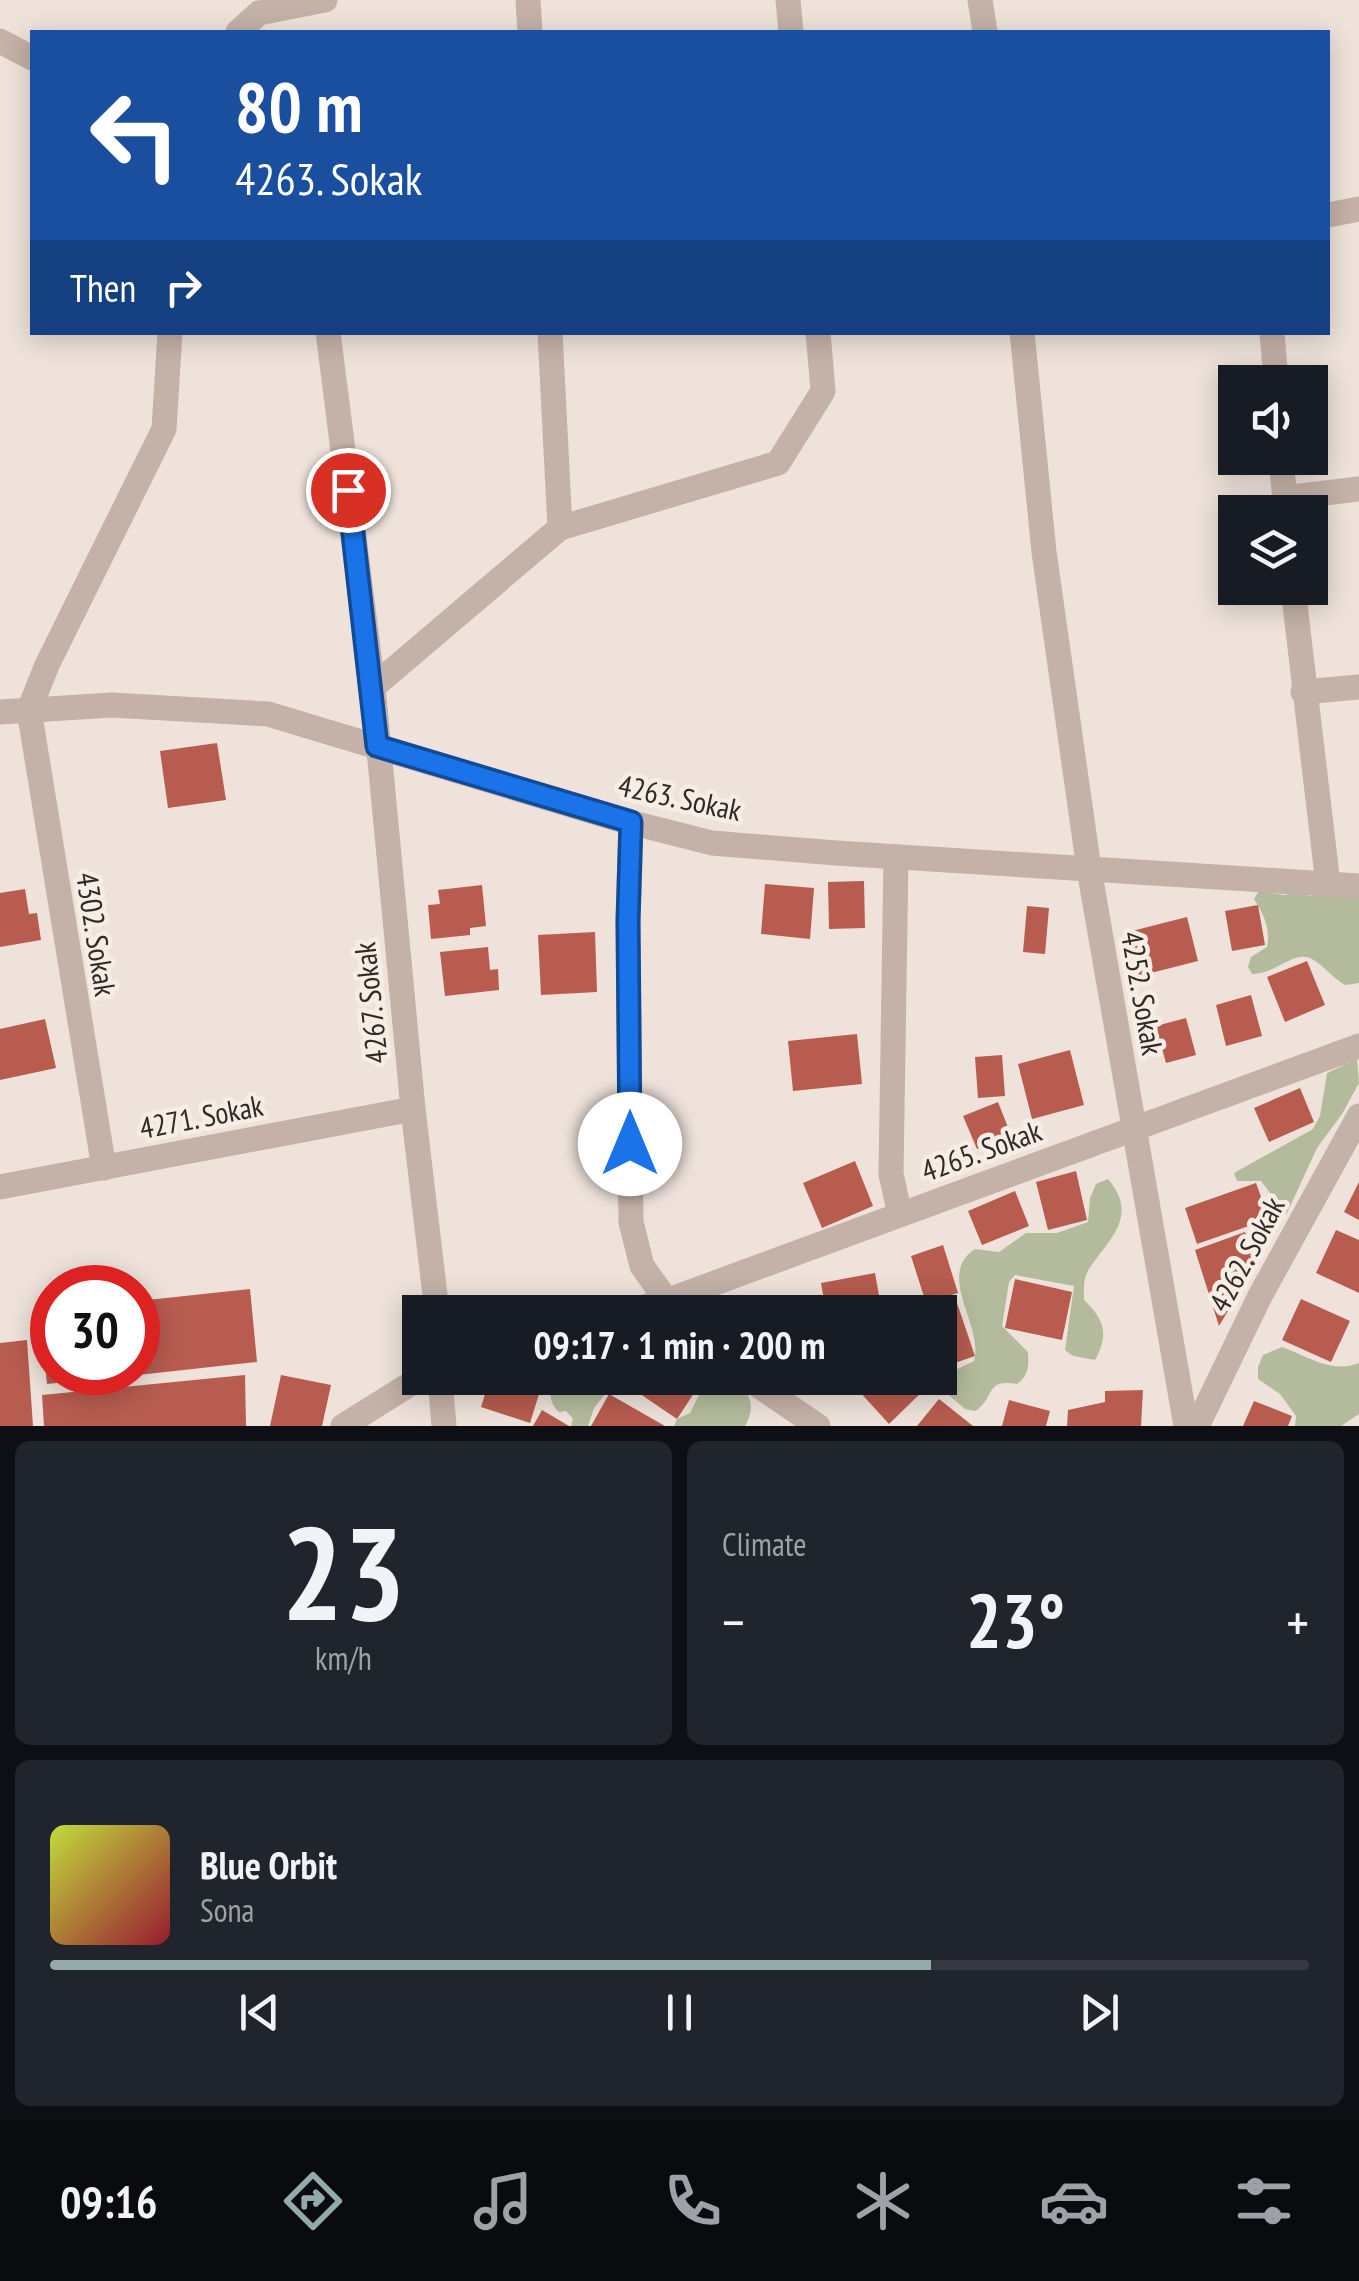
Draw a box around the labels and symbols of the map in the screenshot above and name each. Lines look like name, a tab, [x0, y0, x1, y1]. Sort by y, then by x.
pin	[306, 448, 391, 533]
street label: 4263. Sokak	[615, 765, 745, 829]
street label: 4302. Sokak	[68, 869, 126, 999]
street label: 4252. Sokak	[1113, 928, 1173, 1058]
street label: 4267. Sokak	[344, 940, 396, 1066]
street label: 4271. Sokak	[136, 1085, 266, 1147]
position arrow	[578, 1092, 682, 1196]
street label: 4265. Sokak	[916, 1110, 1047, 1190]
street label: 4262. Sokak	[1199, 1189, 1293, 1318]
speed limit sign: 30	[30, 1265, 160, 1395]

